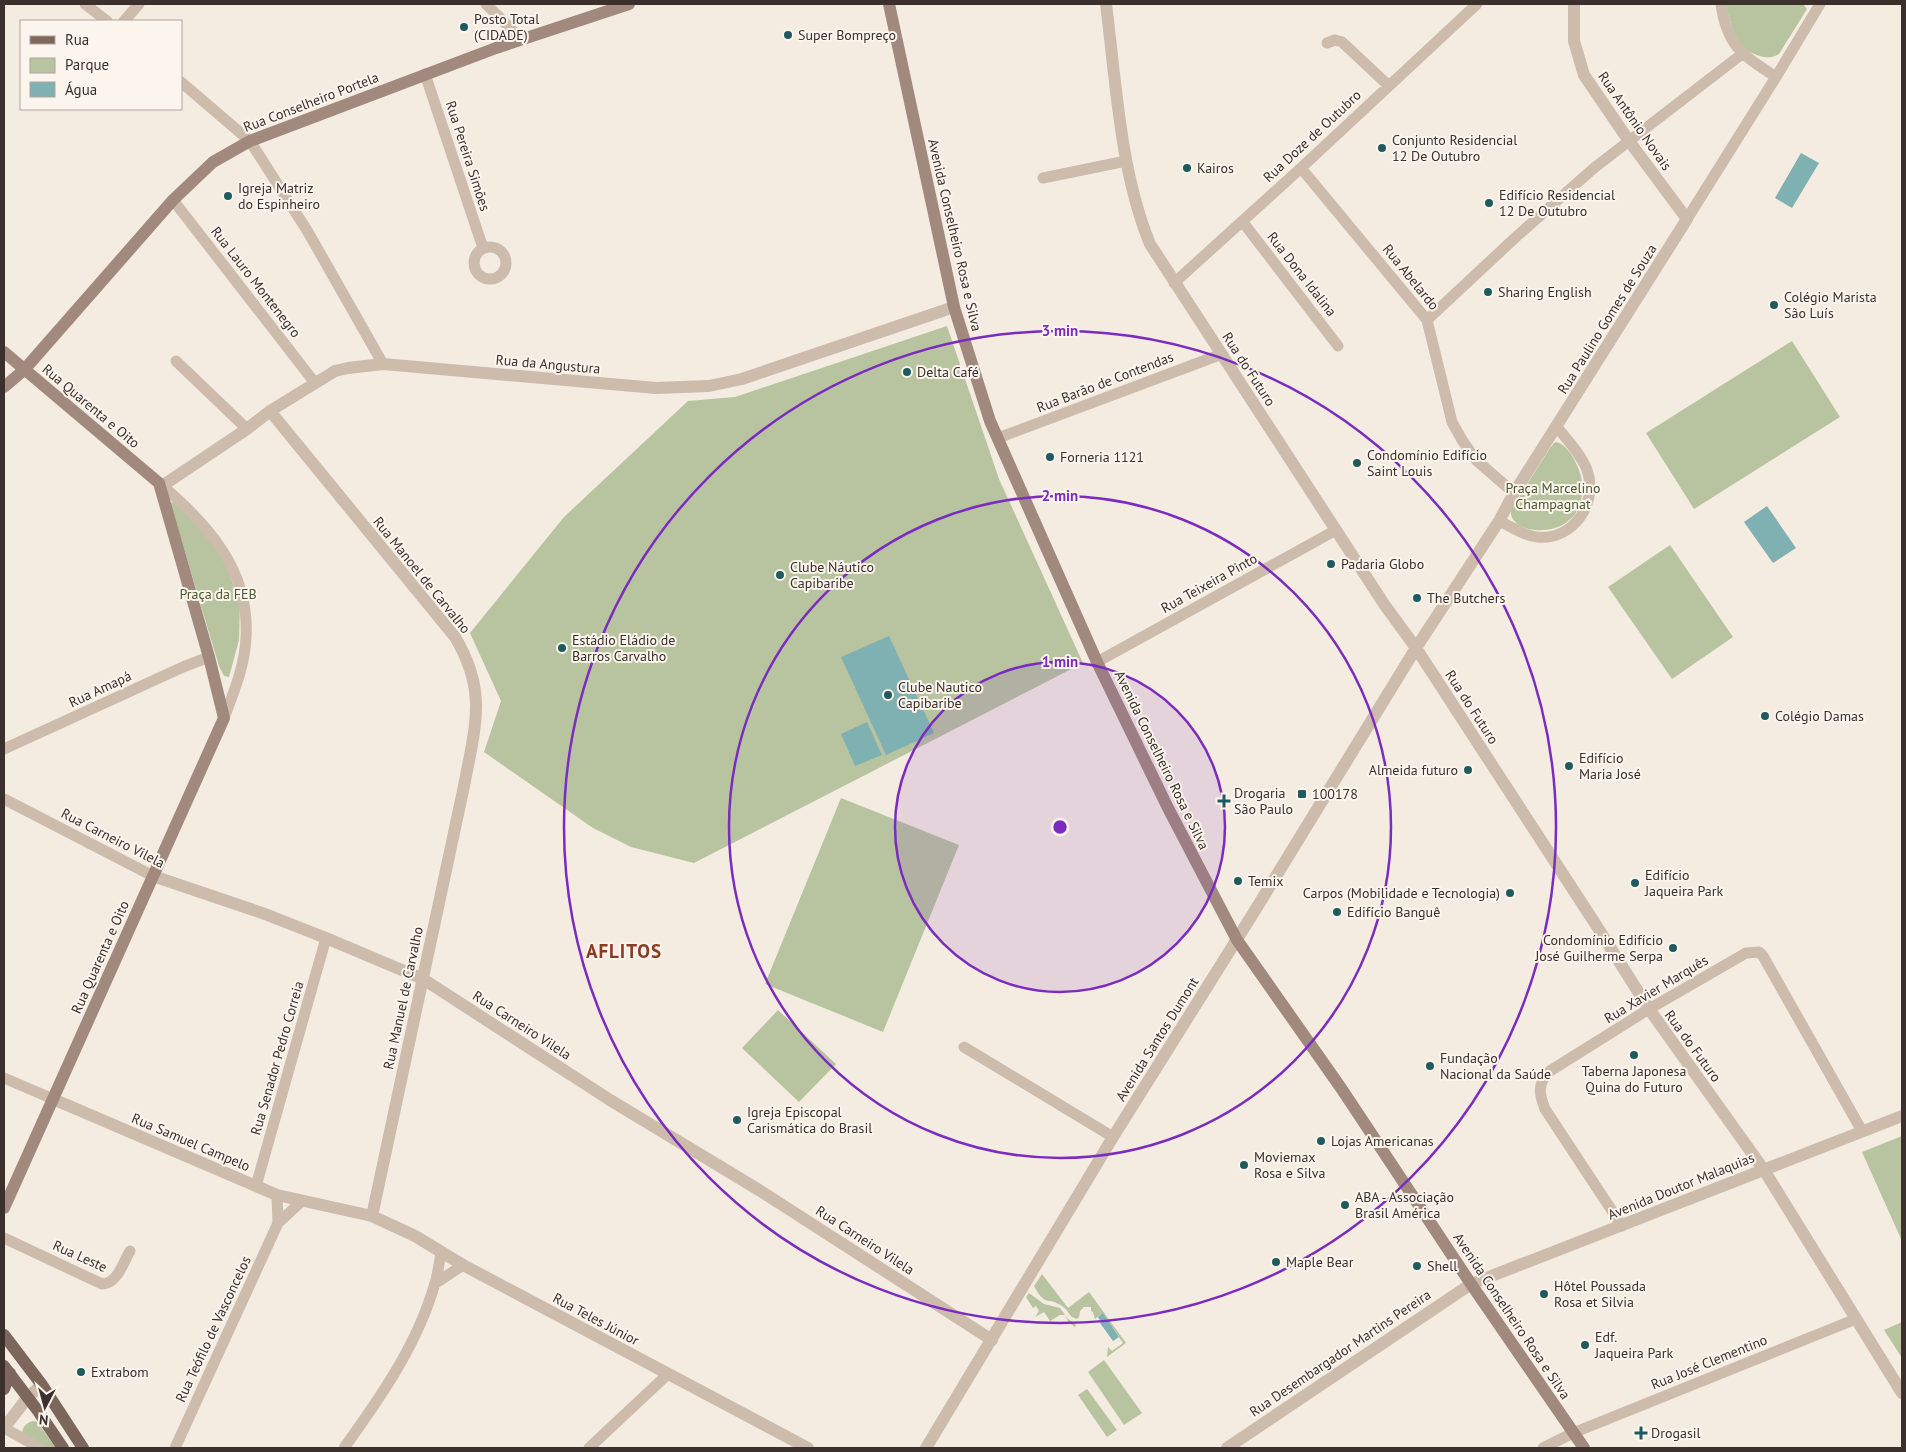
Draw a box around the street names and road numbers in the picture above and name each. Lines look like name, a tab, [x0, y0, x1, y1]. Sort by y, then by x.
street label: Rua Conselheiro Portela	[241, 68, 381, 136]
street label: Rua Antônio Novais	[1594, 68, 1676, 174]
street label: Rua Doze de Outubro	[1259, 86, 1365, 186]
street label: Rua Pereira Simões	[442, 99, 494, 214]
street label: Avenida Conselheiro Rosa e Silva	[924, 137, 986, 333]
street label: Rua Lauro Montenegro	[207, 223, 305, 341]
street label: Rua Dona Idalina	[1263, 228, 1341, 320]
street label: Rua Abelardo	[1379, 240, 1443, 314]
street label: Rua Paulino Gomes de Souza	[1553, 241, 1661, 397]
street label: Rua do Futuro	[1218, 329, 1280, 409]
street label: Rua Barão de Contendas	[1034, 348, 1176, 416]
street label: Rua da Angustura	[495, 350, 601, 378]
street label: Rua Quarenta e Oito	[39, 360, 143, 452]
street label: Rua Manoel de Carvalho	[369, 513, 475, 637]
street label: Rua Teixeira Pinto	[1158, 549, 1260, 617]
street label: Rua Amapá	[66, 667, 134, 711]
street label: Rua do Futuro	[1441, 667, 1503, 747]
street label: Avenida Conselheiro Rosa e Silva	[1111, 668, 1213, 852]
street label: Rua Carneiro Vilela	[58, 804, 168, 872]
street label: Rua Quarenta e Oito	[67, 898, 133, 1016]
street label: Rua Manuel de Carvalho	[379, 925, 427, 1071]
street label: Rua Xavier Marquês	[1601, 951, 1711, 1027]
street label: Avenida Santos Dumont	[1112, 973, 1203, 1104]
street label: Rua Senador Pedro Correia	[246, 979, 308, 1137]
street label: Rua Carneiro Vilela	[469, 986, 575, 1064]
street label: Rua do Futuro	[1661, 1007, 1725, 1085]
street label: Rua Samuel Campelo	[129, 1109, 253, 1175]
street label: Avenida Doutor Malaquias	[1605, 1148, 1757, 1224]
street label: Rua Carneiro Vilela	[812, 1201, 918, 1279]
street label: Avenida Conselheiro Rosa e Silva	[1449, 1229, 1575, 1403]
street label: Rua Leste	[50, 1236, 110, 1276]
street label: Rua Teófilo de Vasconcelos	[171, 1253, 255, 1405]
street label: Rua Desembargador Martins Pereira	[1246, 1285, 1434, 1421]
street label: Rua Teles Júnior	[550, 1289, 642, 1349]
street label: Rua José Clementino	[1648, 1330, 1770, 1394]

